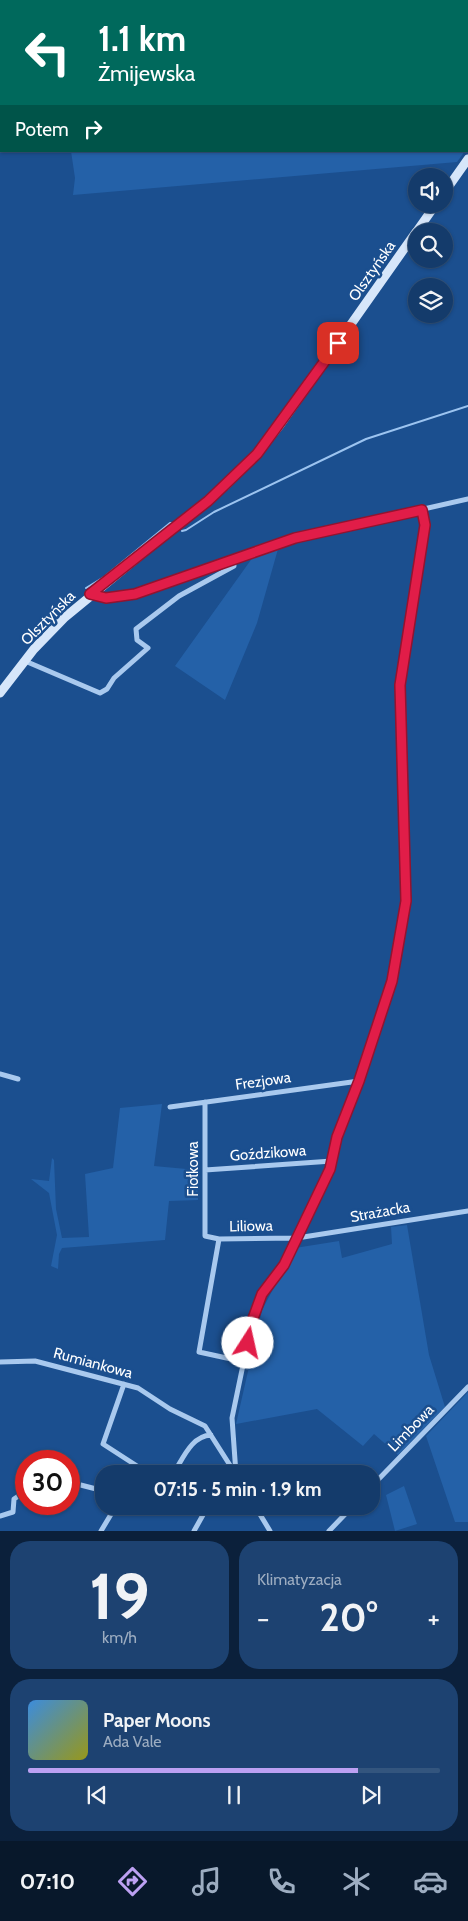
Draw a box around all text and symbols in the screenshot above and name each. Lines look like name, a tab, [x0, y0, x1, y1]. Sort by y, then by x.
text: 1.1 km	[98, 17, 186, 60]
icon: left	[15, 20, 80, 85]
text: Żmijewska	[98, 60, 195, 87]
icon: right	[79, 115, 107, 143]
text: Potem	[15, 118, 69, 141]
map controls	[408, 168, 453, 323]
button: sound	[408, 168, 453, 213]
button: search	[408, 223, 453, 268]
street label: Olsztyńska	[345, 237, 400, 305]
button: layers	[408, 278, 453, 323]
pin	[317, 322, 359, 364]
icon: arrive	[324, 329, 352, 357]
street label: Olsztyńska	[17, 587, 79, 649]
street label: Frezjowa	[234, 1068, 293, 1094]
street label: Fiołkowa	[184, 1141, 202, 1197]
street label: Goździkowa	[229, 1141, 308, 1165]
street label: Strażacka	[349, 1198, 412, 1226]
street label: Liliowa	[229, 1217, 274, 1235]
position arrow	[221, 1316, 273, 1368]
street label: Rumiankowa	[51, 1344, 135, 1382]
street label: Limbowa	[384, 1400, 438, 1455]
speed limit sign: 30	[15, 1450, 80, 1515]
text: 07:15 · 5 min · 1.9 km	[153, 1478, 322, 1501]
text: 19	[89, 1556, 150, 1635]
text: Klimatyzacja	[257, 1570, 342, 1589]
text: 20°	[320, 1594, 377, 1641]
text: −	[257, 1601, 269, 1635]
text: +	[428, 1601, 440, 1635]
text: km/h	[102, 1628, 137, 1647]
text: Paper Moons	[103, 1709, 211, 1732]
text: Ada Vale	[103, 1732, 162, 1751]
icon: previous	[83, 1781, 111, 1809]
icon: pause	[220, 1781, 248, 1809]
icon: next	[357, 1781, 385, 1809]
icon: directions	[115, 1864, 150, 1899]
icon: music	[189, 1864, 224, 1899]
icon: phone	[264, 1864, 299, 1899]
icon: climate	[339, 1864, 374, 1899]
icon: car	[413, 1864, 448, 1899]
text: 07:10	[20, 1868, 75, 1895]

